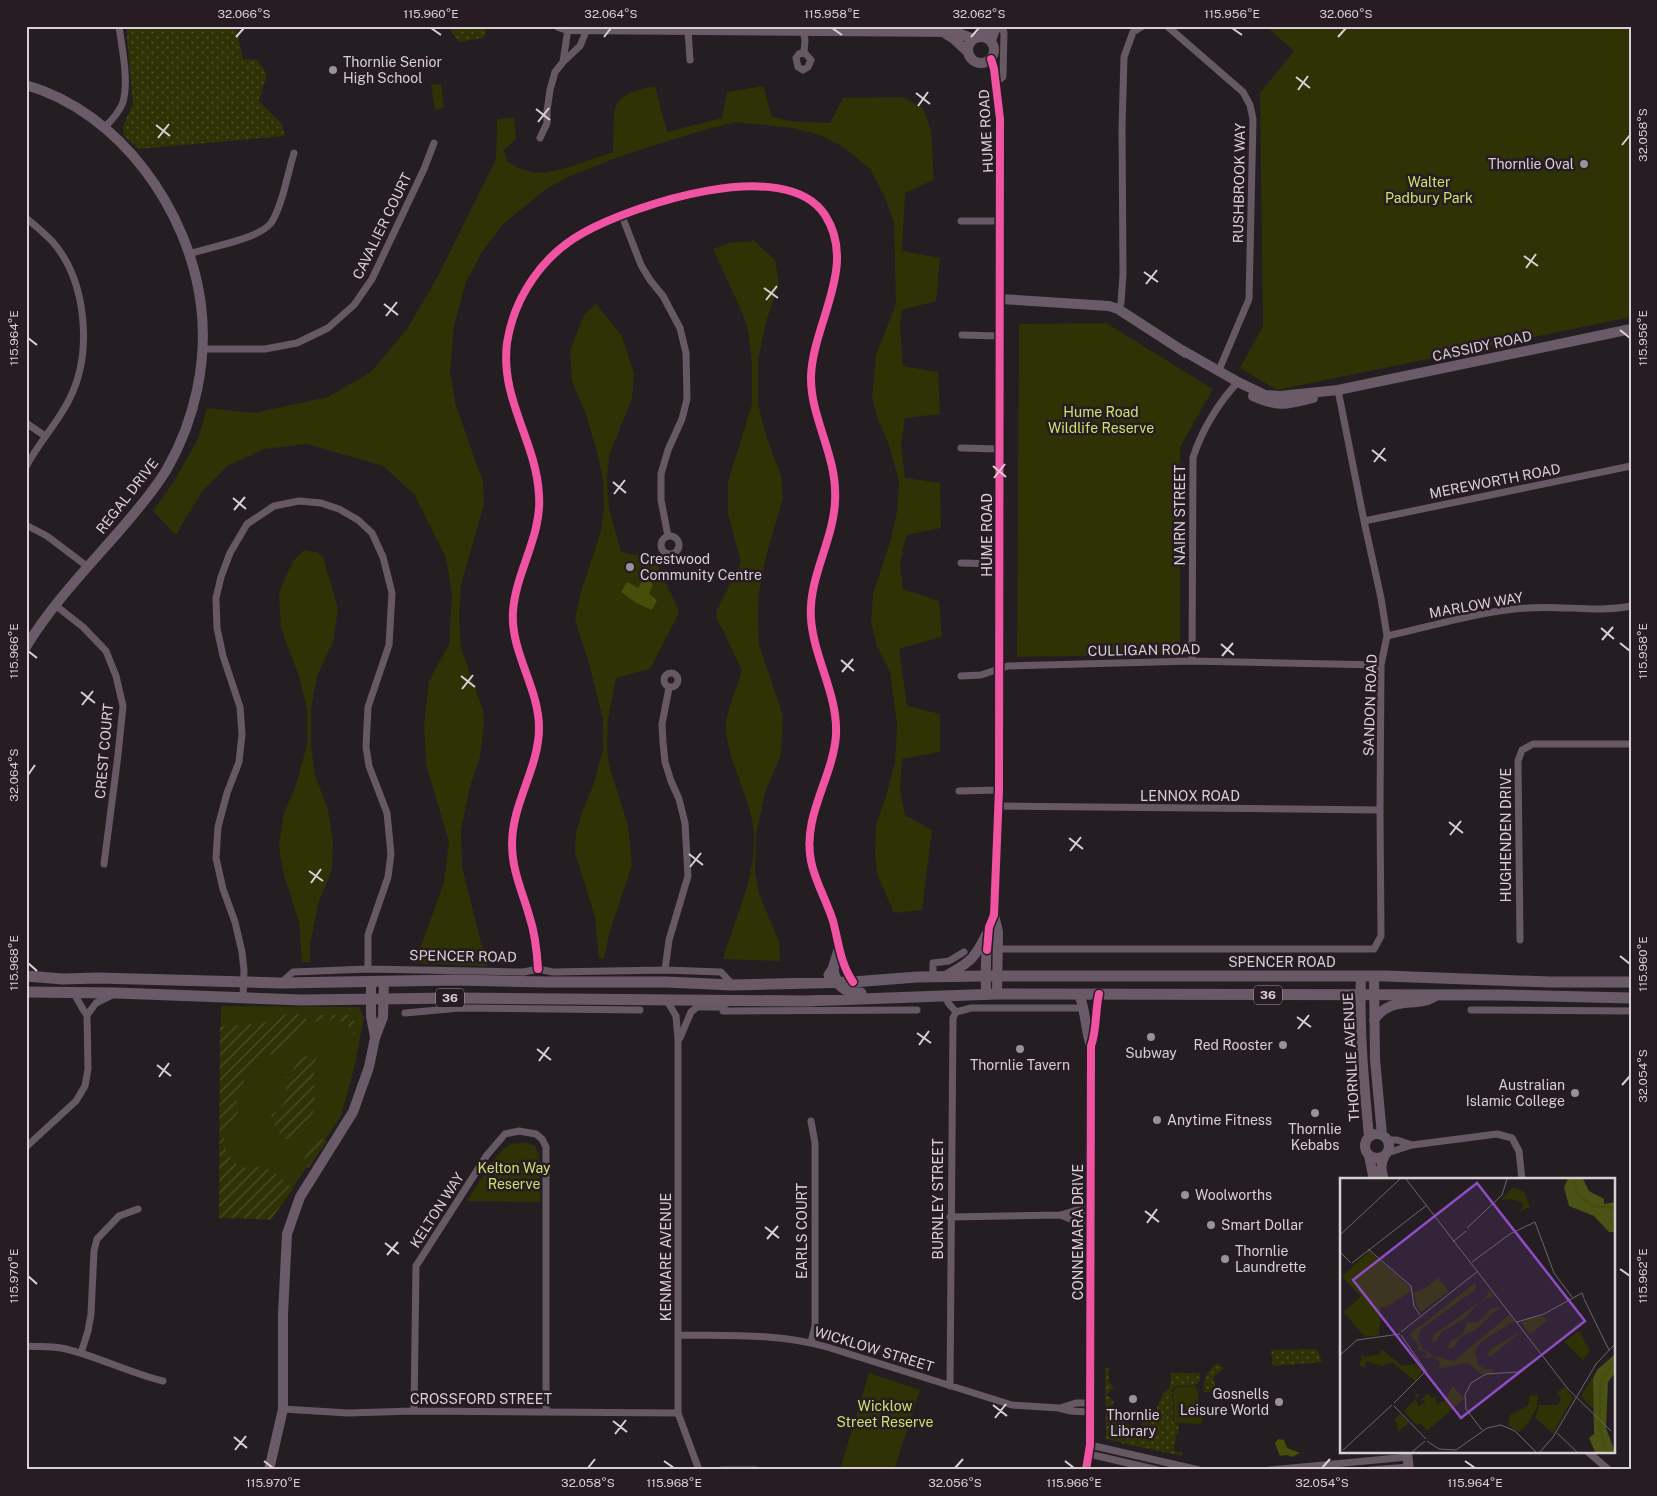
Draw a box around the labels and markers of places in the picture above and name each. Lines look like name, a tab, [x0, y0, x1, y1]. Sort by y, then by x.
place label: Thornlie Senior High School	[343, 54, 442, 86]
marker: Thornlie Senior High School	[327, 64, 339, 76]
place label: Thornlie Oval	[1488, 156, 1574, 172]
marker: Thornlie Oval	[1578, 158, 1590, 170]
place label: Crestwood Community Centre	[640, 551, 762, 583]
marker: Crestwood Community Centre	[624, 561, 636, 573]
marker: Subway	[1145, 1031, 1157, 1043]
place label: Red Rooster	[1193, 1037, 1273, 1053]
marker: Red Rooster	[1277, 1039, 1289, 1051]
marker: Thornlie Tavern	[1014, 1043, 1026, 1055]
place label: Subway	[1125, 1045, 1177, 1061]
place label: Thornlie Tavern	[970, 1057, 1070, 1073]
place label: Australian Islamic College	[1466, 1077, 1565, 1109]
marker: Australian Islamic College	[1569, 1087, 1581, 1099]
marker: Thornlie Kebabs	[1309, 1107, 1321, 1119]
place label: Anytime Fitness	[1167, 1112, 1272, 1128]
marker: Anytime Fitness	[1151, 1114, 1163, 1126]
place label: Thornlie Kebabs	[1288, 1121, 1342, 1153]
place label: Woolworths	[1195, 1187, 1272, 1203]
marker: Woolworths	[1179, 1189, 1191, 1201]
place label: Smart Dollar	[1221, 1217, 1303, 1233]
marker: Smart Dollar	[1205, 1219, 1217, 1231]
place label: Thornlie Laundrette	[1235, 1243, 1306, 1275]
marker: Thornlie Laundrette	[1219, 1253, 1231, 1265]
place label: Gosnells Leisure World	[1180, 1386, 1269, 1418]
marker: Thornlie Library	[1127, 1393, 1139, 1405]
marker: Gosnells Leisure World	[1273, 1396, 1285, 1408]
place label: Thornlie Library	[1106, 1407, 1160, 1439]

